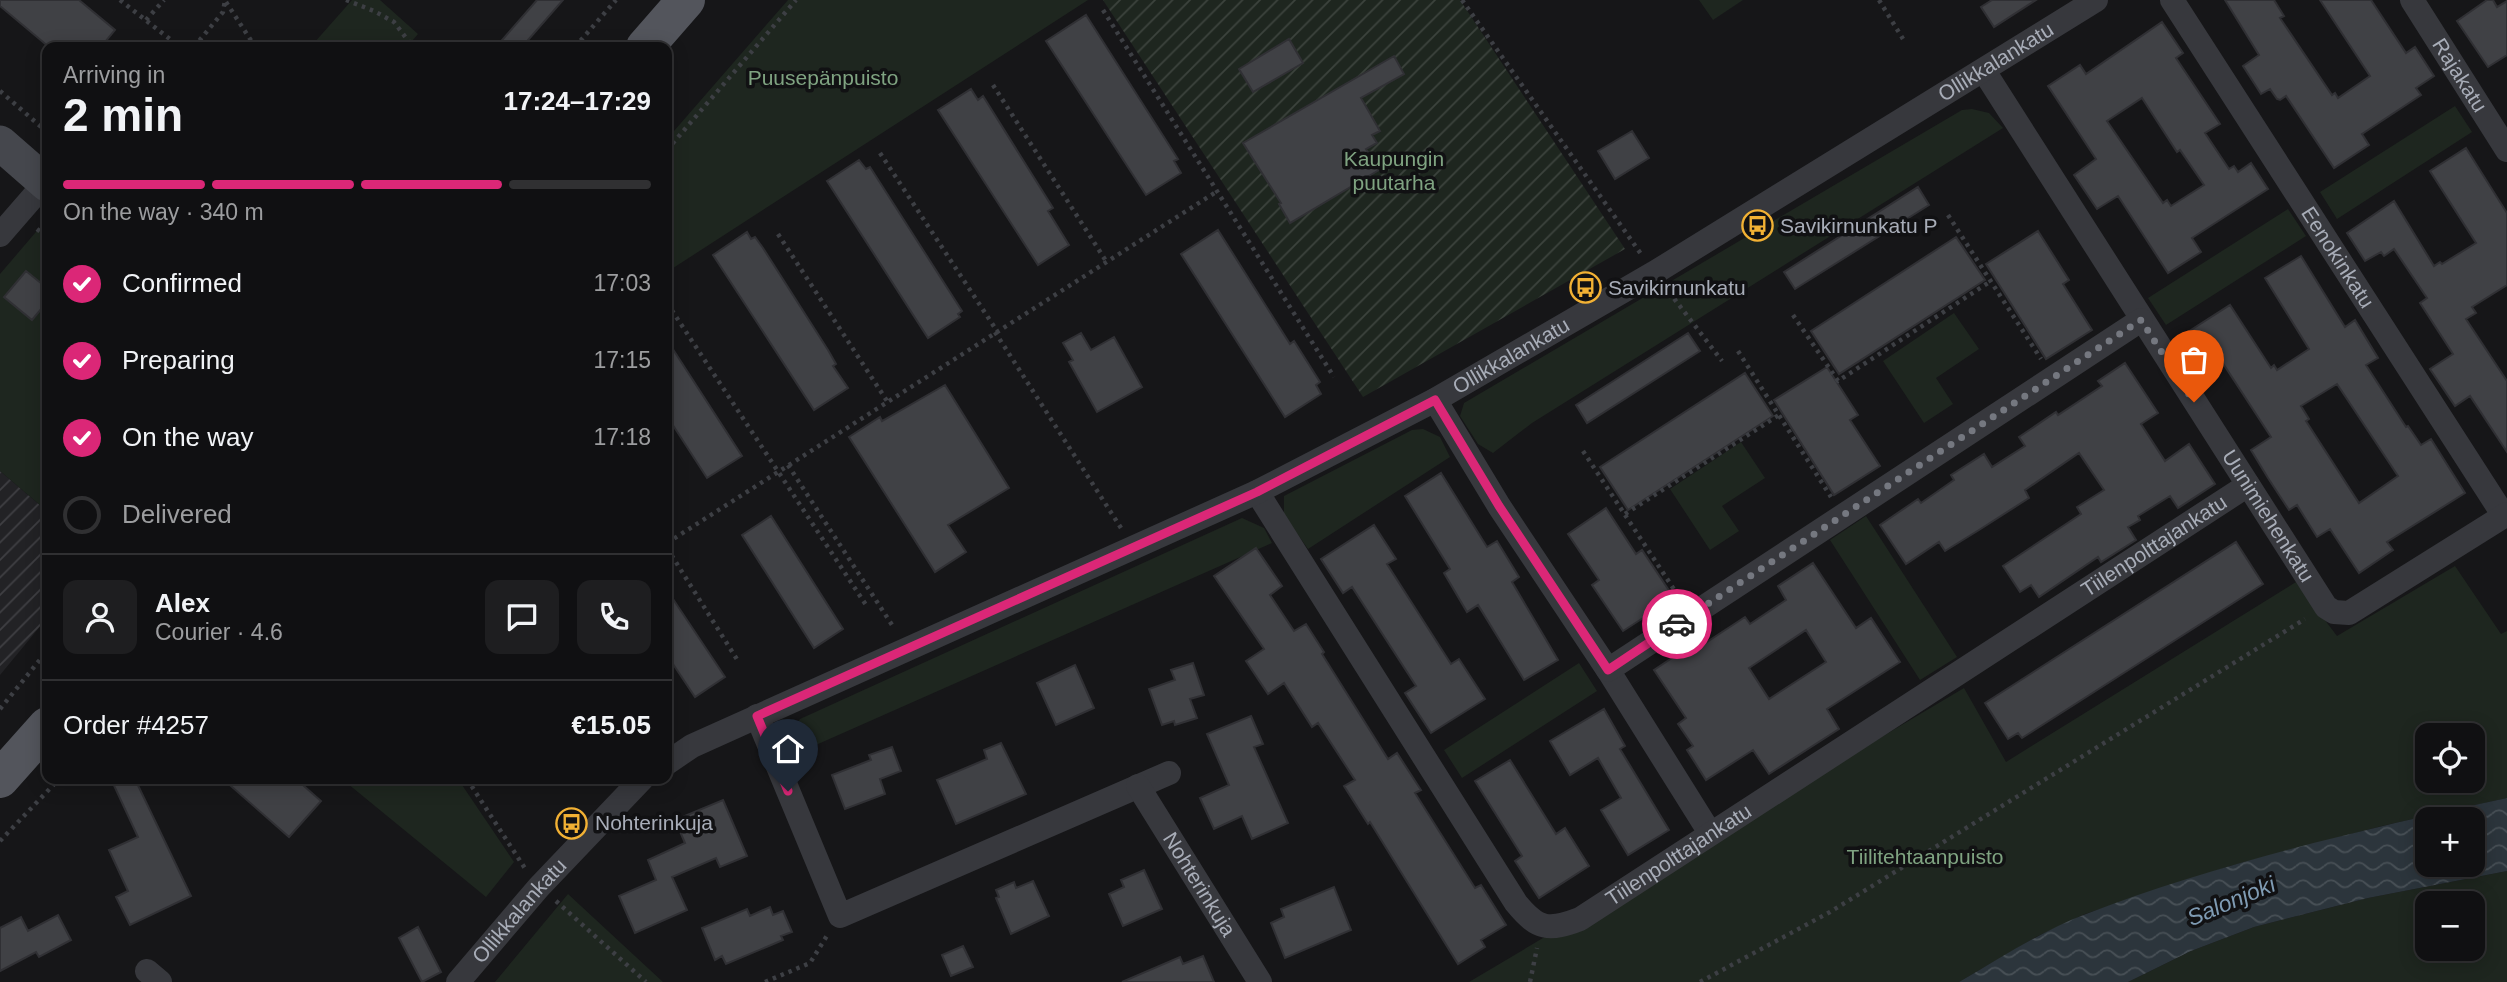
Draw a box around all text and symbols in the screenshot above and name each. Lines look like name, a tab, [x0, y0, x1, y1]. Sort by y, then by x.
street label: Ollikkalankatu	[1934, 17, 2057, 106]
street label: Rajakatu	[2428, 34, 2492, 116]
text: Arriving in	[63, 62, 165, 88]
park label: Puusepänpuisto	[748, 66, 898, 89]
text: 17:24–17:29	[504, 86, 651, 116]
text: 2 min	[63, 89, 183, 141]
park label: Kaupungin puutarha	[1344, 147, 1444, 194]
text: On the way · 340 m	[63, 199, 264, 225]
street label: Eenokinkatu	[2297, 202, 2379, 312]
bus stop icon: Savikirnunkatu P	[1740, 209, 1774, 243]
place label: Savikirnunkatu P	[1780, 214, 1938, 237]
icon: check	[63, 265, 101, 303]
text: Confirmed	[122, 268, 242, 298]
text: 17:03	[593, 270, 651, 296]
bus stop icon: Savikirnunkatu	[1568, 271, 1602, 305]
place label: Savikirnunkatu	[1608, 276, 1746, 299]
street label: Ollikkalankatu	[1448, 313, 1573, 398]
pin	[2164, 330, 2224, 402]
icon: bag	[2175, 341, 2213, 379]
icon: check	[63, 342, 101, 380]
text: Preparing	[122, 345, 235, 375]
text: 17:15	[593, 347, 651, 373]
icon: check	[63, 419, 101, 457]
text: On the way	[122, 422, 254, 452]
text: 17:18	[593, 424, 651, 450]
street label: Uunimiehenkatu	[2218, 446, 2319, 586]
street label: Tiilenpolttajankatu	[2077, 490, 2231, 601]
text: Delivered	[122, 499, 232, 529]
button: person	[63, 580, 137, 654]
button: chat	[485, 580, 559, 654]
button: phone	[577, 580, 651, 654]
text: Alex	[155, 588, 210, 618]
courier	[1642, 589, 1712, 659]
icon: car	[1658, 605, 1696, 643]
text: Courier · 4.6	[155, 619, 283, 645]
text: Order #4257	[63, 710, 209, 740]
text: €15.05	[571, 710, 651, 740]
pin	[758, 719, 818, 791]
map controls	[2415, 723, 2485, 961]
button: locate	[2415, 723, 2485, 793]
icon: home	[769, 730, 807, 768]
street label: Tiilenpolttajankatu	[1601, 799, 1755, 910]
bus stop icon: Nohterinkuja	[555, 806, 589, 840]
button: +	[2415, 807, 2485, 877]
place label: Nohterinkuja	[595, 811, 713, 834]
street label: Nohterinkuja	[1159, 828, 1241, 941]
park label: Tiilitehtaanpuisto	[1847, 845, 2003, 868]
street label: Ollikkalankatu	[467, 854, 571, 967]
water label: Salonjoki	[2183, 870, 2280, 931]
button: −	[2415, 891, 2485, 961]

